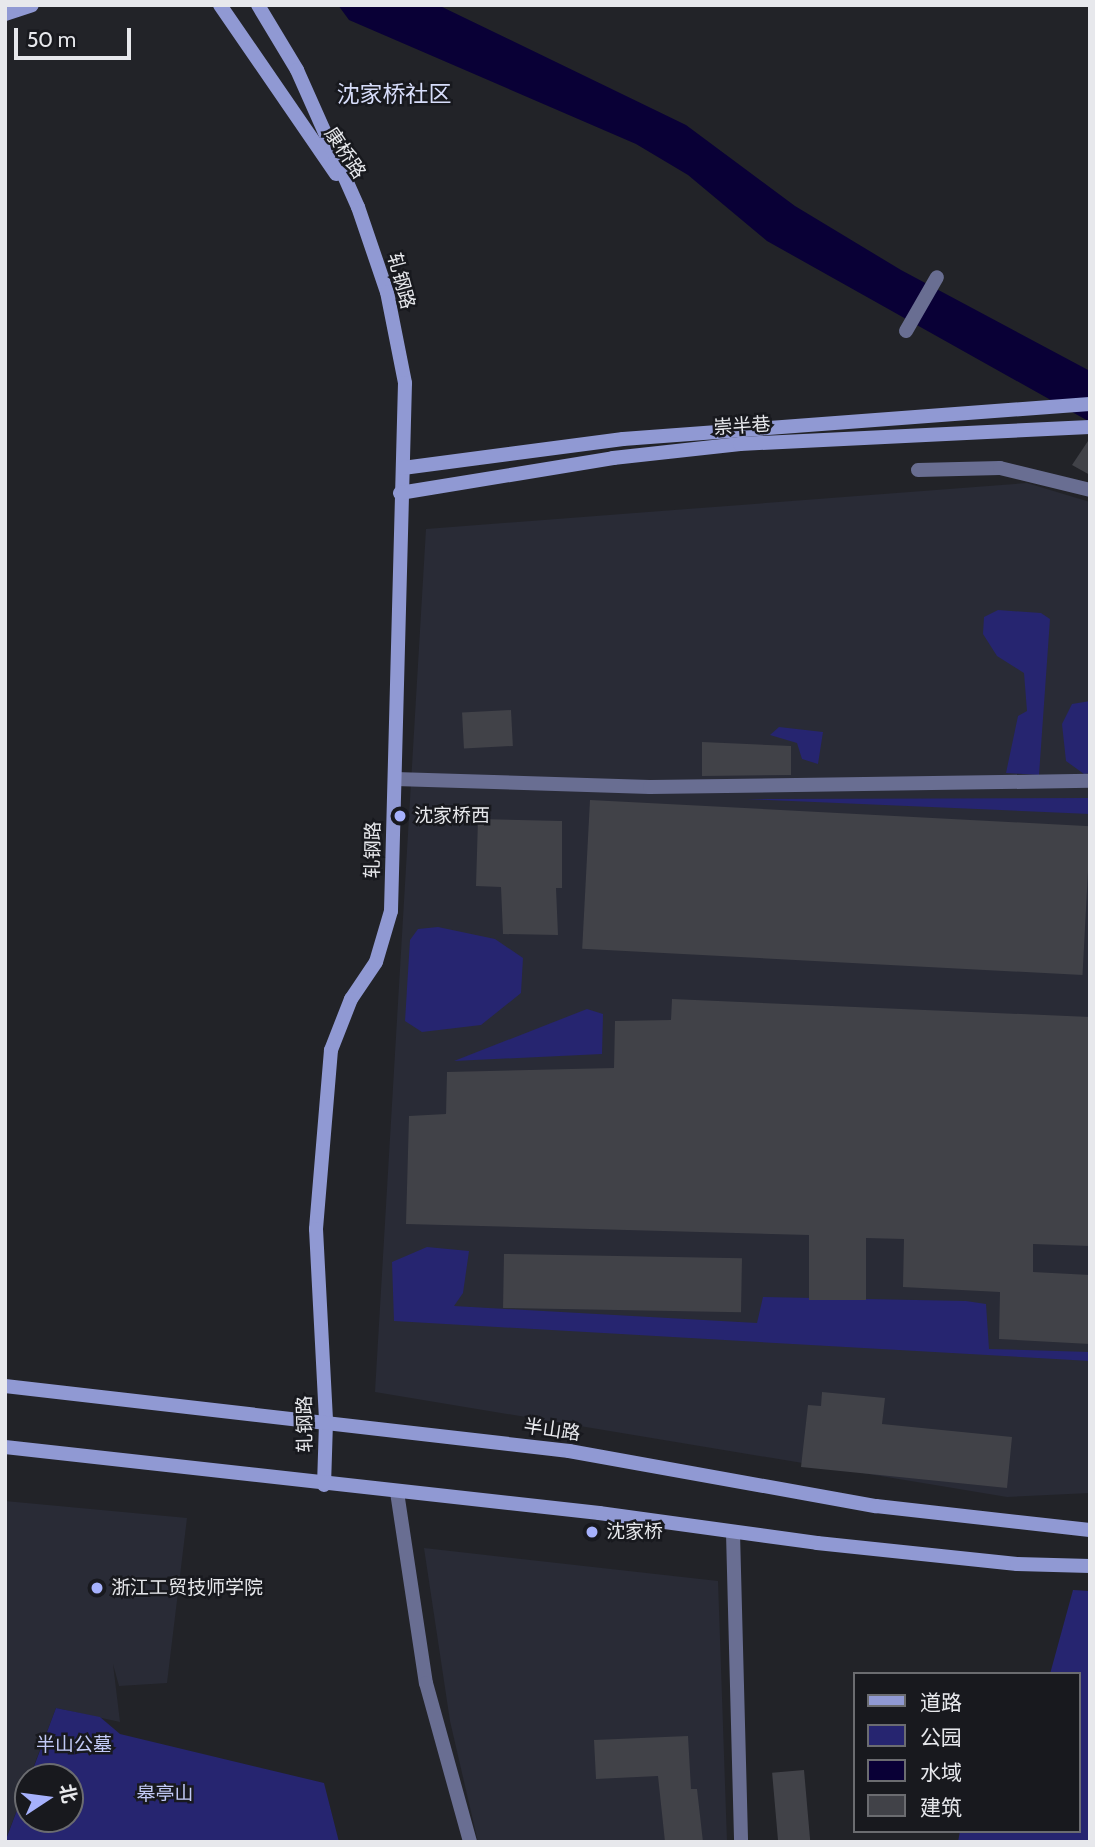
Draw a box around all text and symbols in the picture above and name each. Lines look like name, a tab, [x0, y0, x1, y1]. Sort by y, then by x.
scale bar	[18, 14, 135, 58]
text: 50 m	[27, 27, 76, 52]
district label: 沈家桥社区	[337, 80, 451, 108]
street label: 康桥路	[320, 123, 370, 183]
street label: 轧钢路	[383, 251, 419, 311]
street label: 崇半巷	[713, 413, 771, 439]
place label: 沈家桥西	[414, 805, 490, 827]
marker: 沈家桥西	[392, 808, 408, 824]
street label: 轧钢路	[361, 821, 385, 879]
street label: 轧钢路	[293, 1395, 317, 1453]
street label: 半山路	[522, 1415, 582, 1445]
place label: 沈家桥	[606, 1521, 663, 1543]
marker: 沈家桥	[584, 1524, 600, 1540]
place label: 浙江工贸技师学院	[111, 1577, 263, 1599]
marker: 浙江工贸技师学院	[89, 1580, 105, 1596]
legend	[853, 1672, 1081, 1833]
text: 道路	[920, 1690, 962, 1715]
text: 公园	[920, 1725, 962, 1750]
park label: 半山公墓	[36, 1734, 112, 1756]
text: 水域	[920, 1760, 962, 1785]
north arrow	[14, 1763, 84, 1833]
text: 北	[55, 1782, 81, 1805]
park label: 皋亭山	[137, 1783, 193, 1805]
text: 建筑	[920, 1795, 962, 1820]

